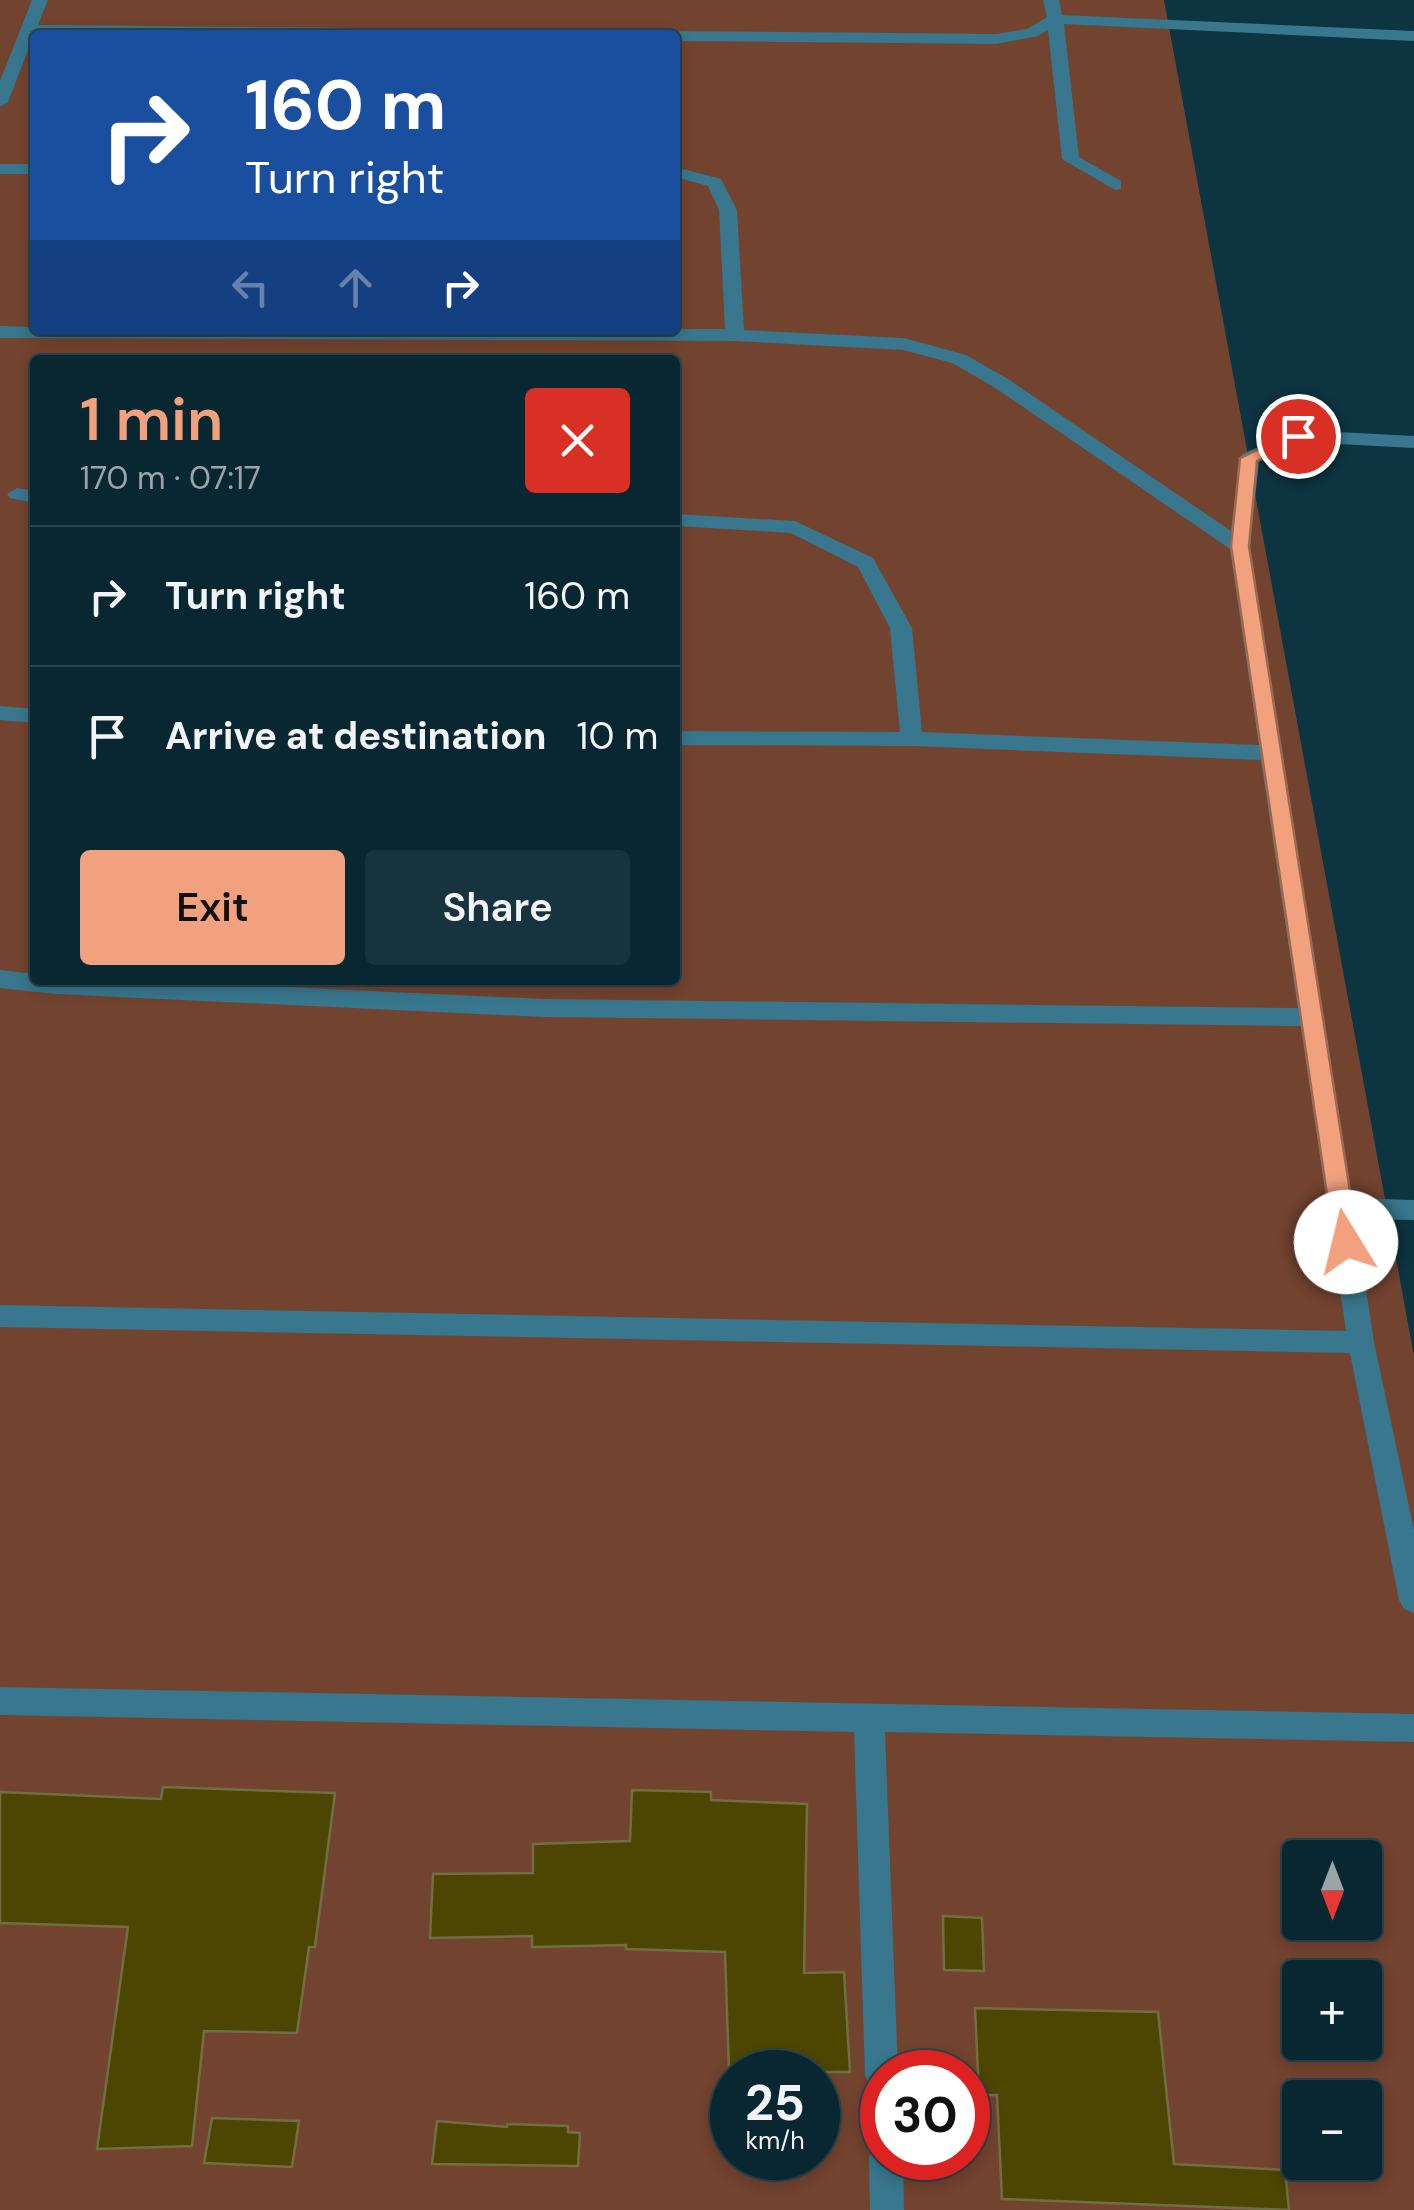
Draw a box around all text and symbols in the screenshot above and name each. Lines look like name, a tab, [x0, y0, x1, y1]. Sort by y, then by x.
text: 160 m	[245, 60, 446, 151]
icon: right	[80, 70, 210, 200]
text: Turn right	[245, 148, 444, 207]
icon: left	[223, 260, 278, 315]
icon: ahead	[328, 260, 383, 315]
icon: right	[433, 260, 488, 315]
text: 1 min	[80, 380, 223, 459]
button: close	[525, 388, 630, 493]
pin	[1256, 394, 1341, 479]
icon: arrive	[1271, 409, 1326, 464]
text: 170 m · 07:17	[80, 457, 261, 499]
icon: right	[80, 569, 135, 624]
text: Turn right	[165, 571, 346, 621]
text: 160 m	[524, 571, 630, 621]
icon: arrive	[80, 709, 135, 764]
text: Arrive at destination	[165, 711, 547, 761]
text: 10 m	[577, 711, 658, 761]
button: Exit	[80, 850, 345, 965]
button: Share	[365, 850, 630, 965]
position arrow	[1294, 1190, 1398, 1294]
north arrow	[1282, 1840, 1382, 1940]
map controls	[1282, 1840, 1382, 2180]
button: +	[1282, 1960, 1382, 2060]
speed limit sign: 30	[860, 2050, 990, 2180]
text: 25	[745, 2070, 805, 2136]
button: −	[1282, 2080, 1382, 2180]
text: km/h	[745, 2124, 805, 2157]

